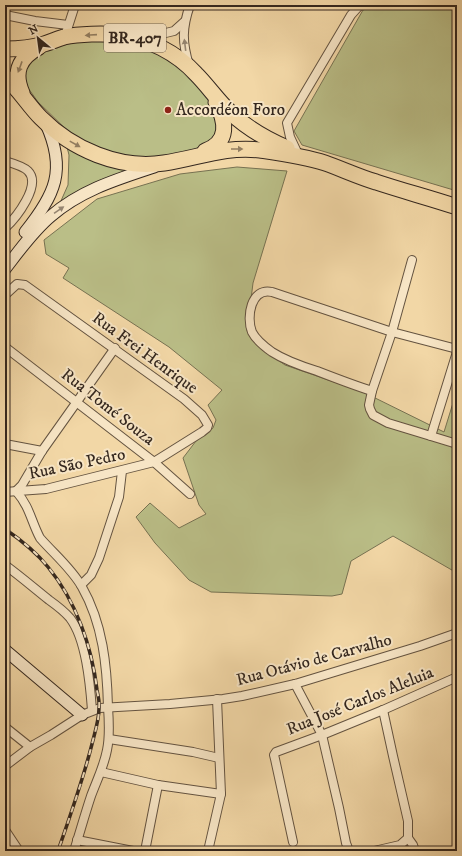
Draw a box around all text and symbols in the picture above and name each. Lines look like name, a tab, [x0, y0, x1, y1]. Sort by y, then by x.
north arrow	[18, 18, 58, 58]
text: N	[26, 22, 41, 38]
road number: BR-407	[104, 24, 166, 52]
one-way arrow	[85, 31, 97, 38]
one-way arrow	[182, 39, 188, 51]
one-way arrow	[17, 62, 23, 74]
place label: Accordéon Foro	[176, 99, 285, 121]
marker: Accordéon Foro	[163, 105, 173, 115]
one-way arrow	[69, 141, 81, 148]
one-way arrow	[231, 146, 244, 152]
one-way arrow	[54, 206, 64, 214]
street label: Rua Frei Henrique	[88, 307, 202, 399]
street label: Rua Tomé Souza	[57, 364, 160, 451]
street label: Rua São Pedro	[27, 443, 127, 485]
street label: Rua Otávio de Carvalho	[234, 629, 394, 691]
street label: Rua José Carlos Aleluia	[283, 661, 437, 741]

